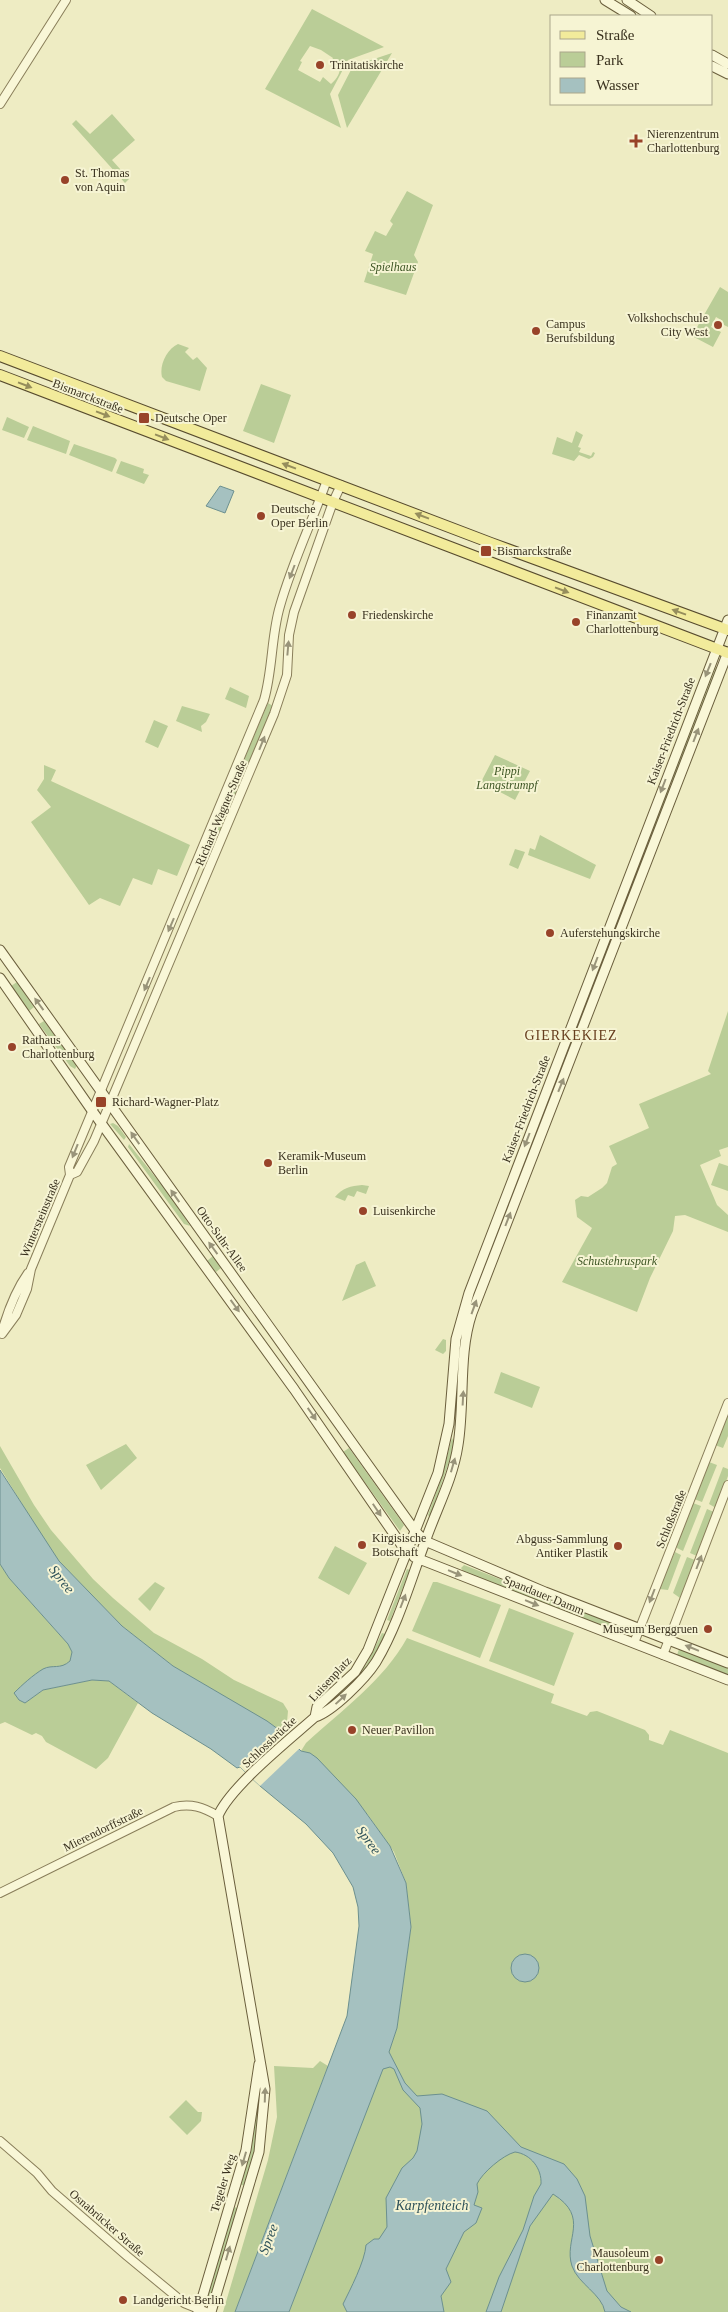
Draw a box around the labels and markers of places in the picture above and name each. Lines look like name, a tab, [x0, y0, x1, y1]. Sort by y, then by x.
place label: Trinitatiskirche	[330, 58, 404, 72]
marker: Trinitatiskirche	[314, 59, 326, 71]
place label: Nierenzentrum Charlottenburg	[647, 127, 720, 155]
marker: Nierenzentrum Charlottenburg	[629, 134, 643, 148]
place label: St. Thomas von Aquin	[75, 166, 130, 194]
marker: St. Thomas von Aquin	[59, 174, 71, 186]
place label: Volkshochschule City West	[627, 311, 709, 339]
place label: Campus Berufsbildung	[546, 317, 615, 345]
marker: Volkshochschule City West	[712, 319, 724, 331]
marker: Campus Berufsbildung	[530, 325, 542, 337]
marker: Deutsche Oper	[137, 411, 151, 425]
place label: Deutsche Oper	[155, 411, 227, 425]
place label: Deutsche Oper Berlin	[271, 502, 328, 530]
marker: Deutsche Oper Berlin	[255, 510, 267, 522]
marker: Bismarckstraße	[479, 544, 493, 558]
place label: Bismarckstraße	[497, 544, 572, 558]
place label: Friedenskirche	[362, 608, 433, 622]
place label: Finanzamt Charlottenburg	[586, 608, 658, 636]
marker: Friedenskirche	[346, 609, 358, 621]
marker: Finanzamt Charlottenburg	[570, 616, 582, 628]
place label: Auferstehungskirche	[560, 926, 660, 940]
marker: Auferstehungskirche	[544, 927, 556, 939]
place label: Rathaus Charlottenburg	[22, 1033, 94, 1061]
marker: Rathaus Charlottenburg	[6, 1041, 18, 1053]
marker: Richard-Wagner-Platz	[94, 1095, 108, 1109]
place label: Richard-Wagner-Platz	[112, 1095, 219, 1109]
place label: Keramik-Museum Berlin	[278, 1149, 367, 1177]
marker: Keramik-Museum Berlin	[262, 1157, 274, 1169]
place label: Luisenkirche	[373, 1204, 436, 1218]
marker: Luisenkirche	[357, 1205, 369, 1217]
place label: Kirgisische Botschaft	[372, 1531, 426, 1559]
place label: Abguss-Sammlung Antiker Plastik	[516, 1532, 608, 1560]
marker: Kirgisische Botschaft	[356, 1539, 368, 1551]
marker: Abguss-Sammlung Antiker Plastik	[612, 1540, 624, 1552]
place label: Museum Berggruen	[603, 1622, 698, 1636]
marker: Museum Berggruen	[702, 1623, 714, 1635]
place label: Neuer Pavillon	[362, 1723, 434, 1737]
marker: Neuer Pavillon	[346, 1724, 358, 1736]
place label: Mausoleum Charlottenburg	[577, 2246, 650, 2274]
marker: Mausoleum Charlottenburg	[653, 2254, 665, 2266]
place label: Landgericht Berlin	[133, 2293, 224, 2307]
marker: Landgericht Berlin	[117, 2294, 129, 2306]

